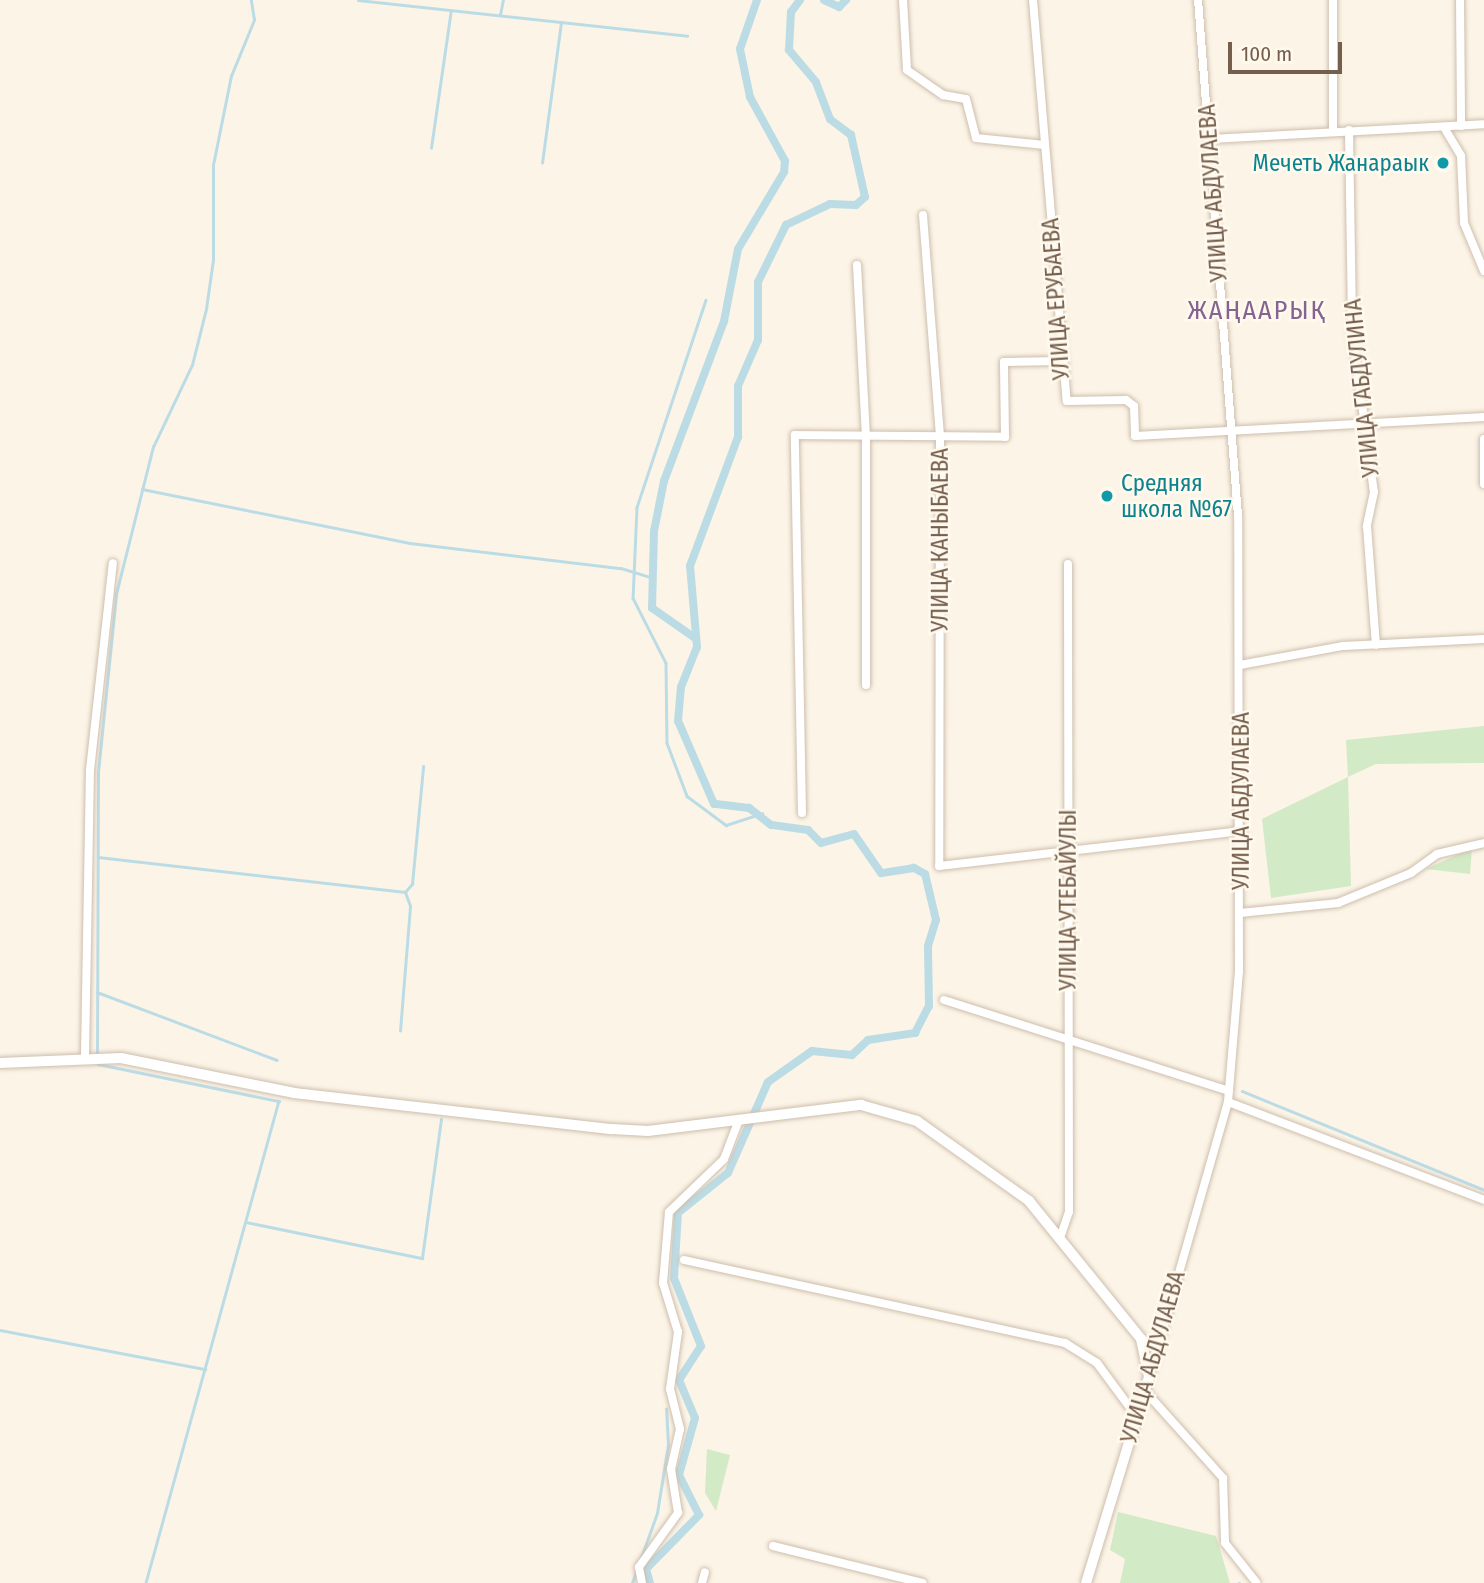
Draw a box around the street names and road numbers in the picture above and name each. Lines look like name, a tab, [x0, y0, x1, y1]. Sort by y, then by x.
street label: УЛИЦА АБДУЛАЕВА	[1193, 103, 1233, 283]
street label: УЛИЦА ЕРУБАЕВА	[1037, 217, 1075, 381]
street label: УЛИЦА ГАБДУЛИНА	[1339, 298, 1385, 478]
street label: УЛИЦА КАНЫБАЕВА	[926, 448, 954, 632]
street label: УЛИЦА АБДУЛАЕВА	[1227, 712, 1255, 890]
street label: УЛИЦА УТЕБАЙУЛЫ	[1054, 809, 1082, 991]
street label: УЛИЦА АБДУЛАЕВА	[1115, 1268, 1191, 1446]

